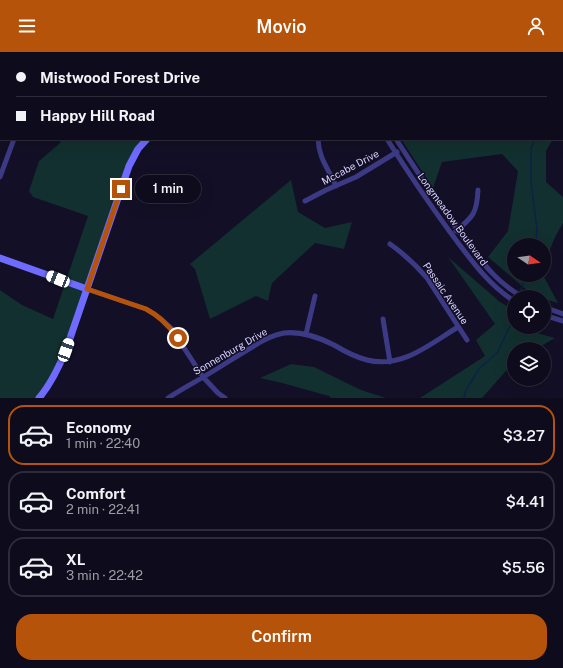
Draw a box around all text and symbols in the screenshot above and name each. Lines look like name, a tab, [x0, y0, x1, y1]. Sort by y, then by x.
icon: menu	[16, 15, 38, 37]
icon: person	[525, 15, 547, 37]
text: Movio	[256, 16, 307, 37]
text: Mistwood Forest Drive	[40, 69, 200, 86]
text: Happy Hill Road	[40, 107, 155, 124]
street label: Mccabe Drive	[319, 147, 381, 187]
street label: Longmeadow Boulevard	[415, 170, 491, 268]
callout: 1 min	[135, 175, 201, 203]
route end	[112, 180, 130, 198]
text: 1 min	[153, 181, 183, 196]
north arrow	[507, 238, 551, 282]
map controls	[507, 238, 551, 386]
street label: Passaic Avenue	[421, 260, 471, 326]
car	[45, 269, 71, 289]
button: locate	[507, 290, 551, 334]
street label: Sonnenburg Drive	[191, 325, 269, 377]
route start	[169, 329, 187, 347]
car	[56, 337, 76, 363]
button: layers	[507, 342, 551, 386]
icon: car	[18, 417, 54, 453]
text: Economy	[66, 419, 131, 436]
text: $3.27	[503, 427, 545, 444]
text: 1 min · 22:40	[66, 436, 140, 451]
icon: car	[18, 483, 54, 519]
text: Comfort	[66, 485, 126, 502]
text: $4.41	[506, 493, 545, 510]
text: 2 min · 22:41	[66, 502, 140, 517]
icon: car	[18, 549, 54, 585]
text: XL	[66, 551, 85, 568]
text: $5.56	[502, 559, 545, 576]
text: 3 min · 22:42	[66, 568, 143, 583]
button: Confirm	[16, 614, 547, 660]

